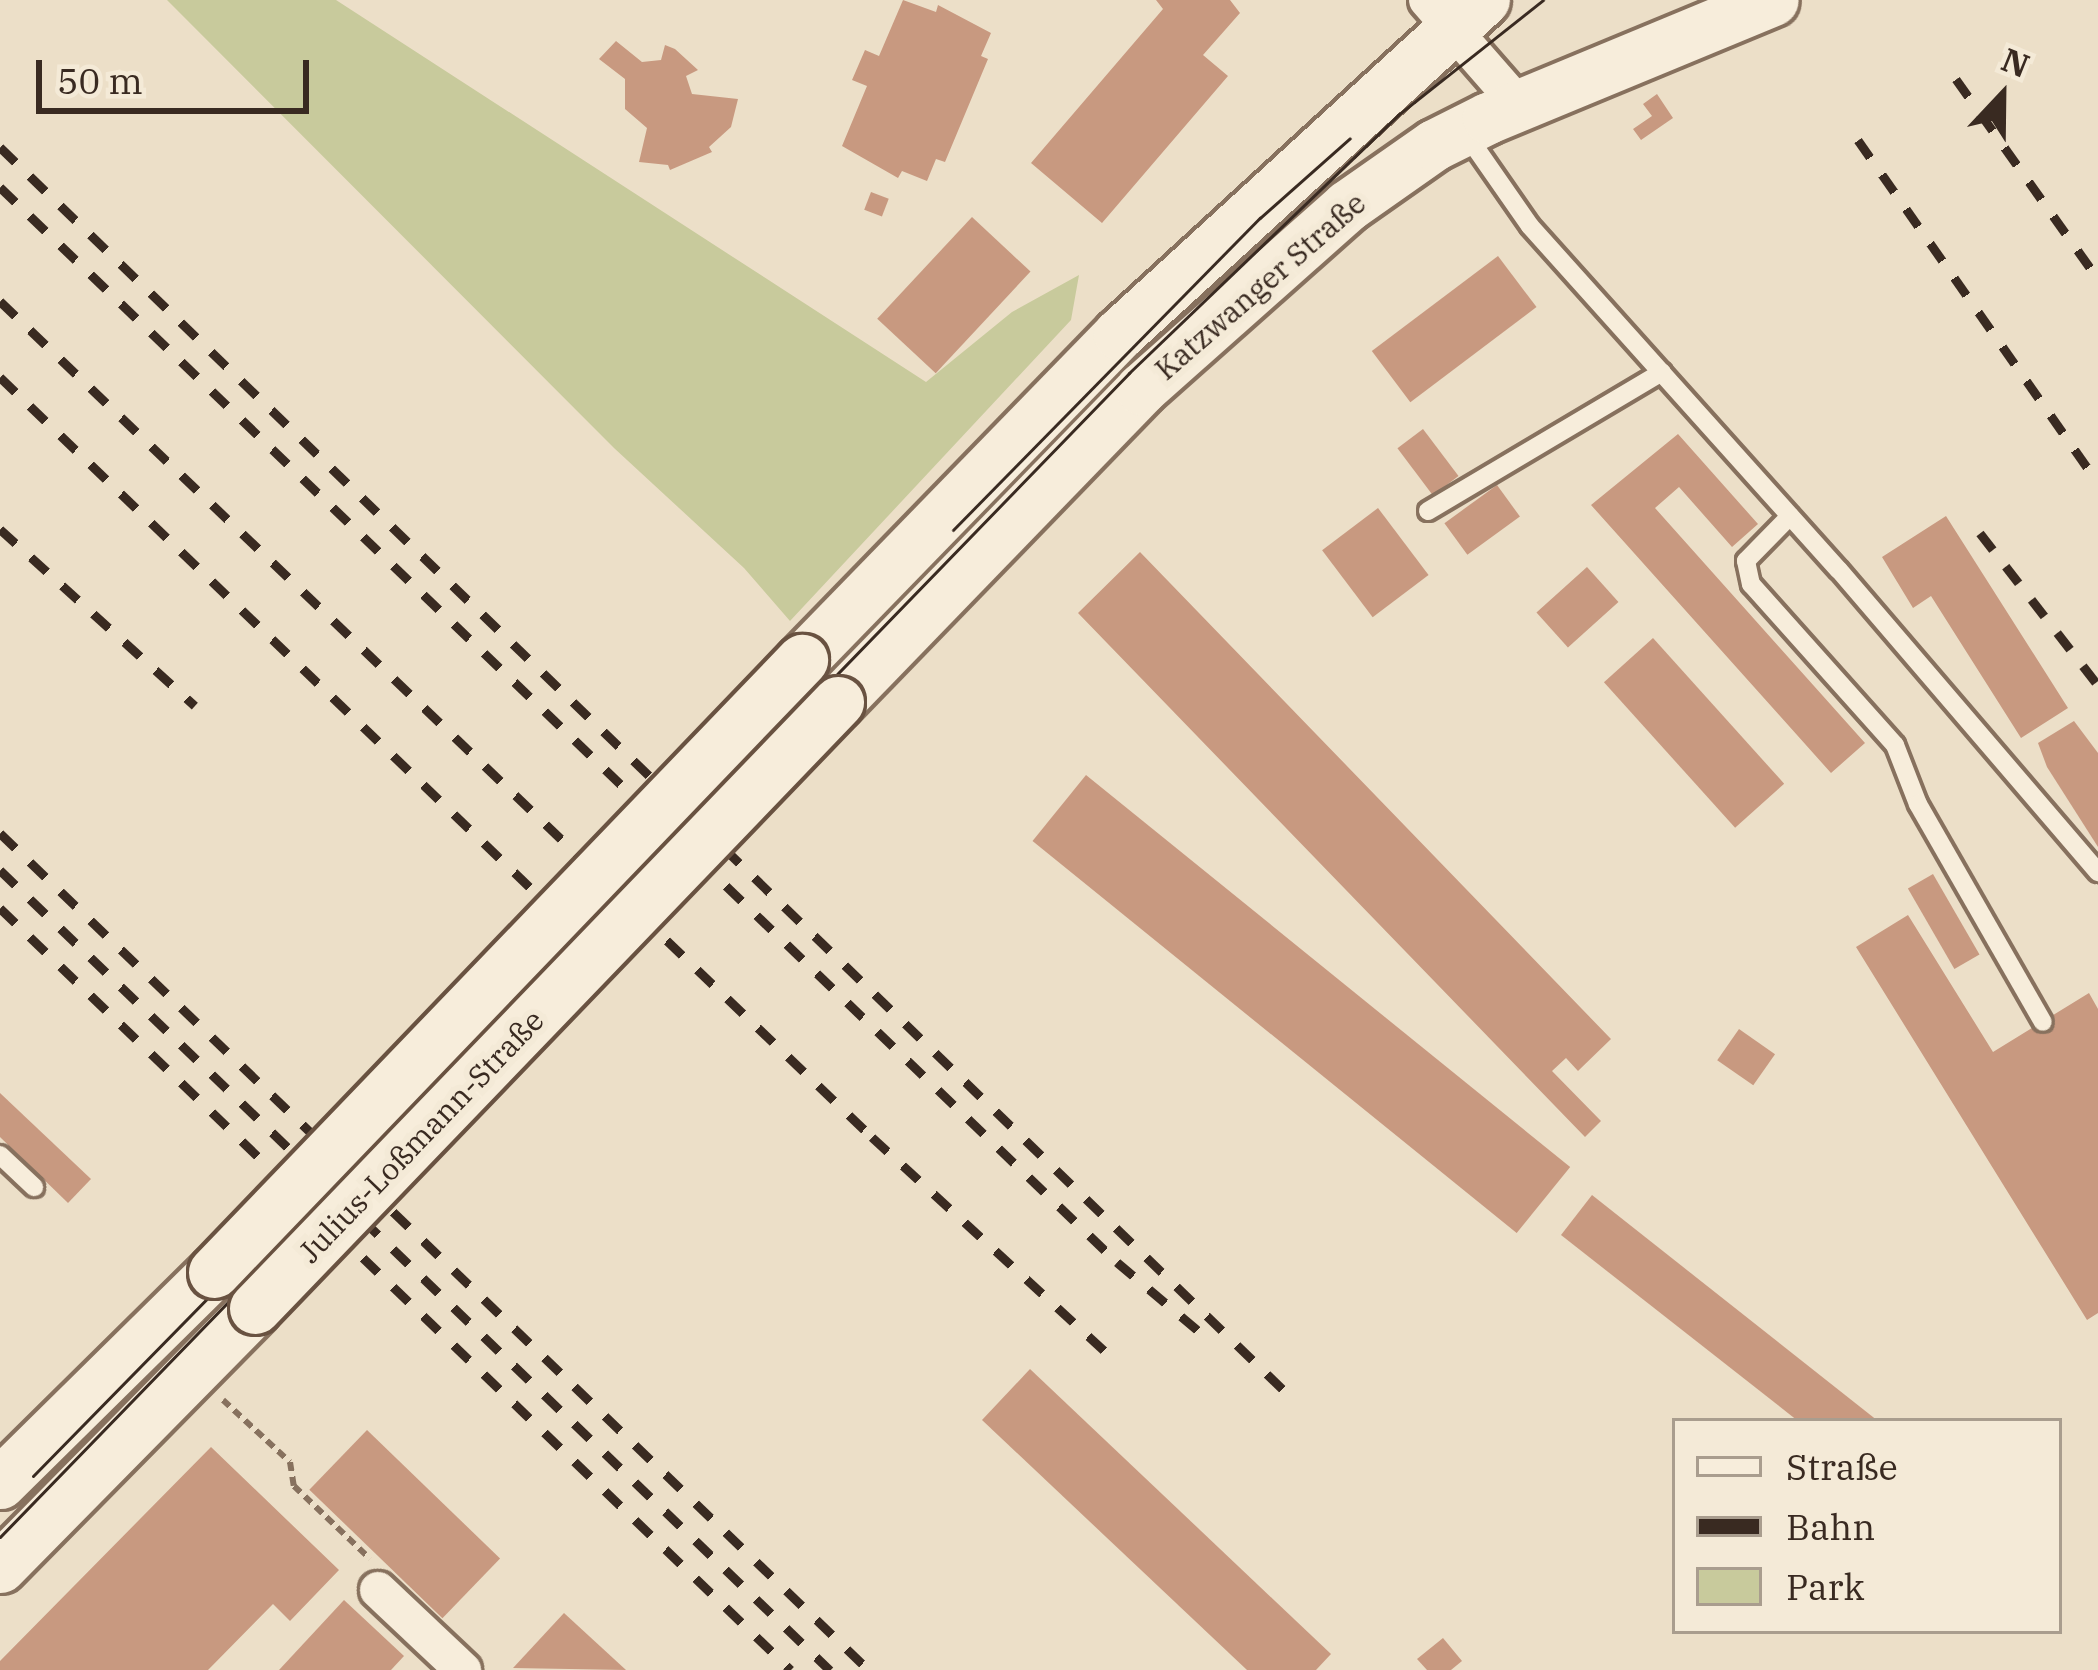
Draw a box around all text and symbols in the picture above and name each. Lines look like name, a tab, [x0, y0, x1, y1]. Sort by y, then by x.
scale bar	[42, 36, 315, 110]
north arrow	[1942, 36, 2062, 156]
text: N	[1996, 37, 2036, 87]
text: 50 m	[57, 57, 143, 104]
street label: Katzwanger Straße	[1147, 185, 1373, 387]
street label: Julius-Loßmann-Straße	[291, 1002, 551, 1270]
legend	[1672, 1418, 2062, 1634]
text: Straße	[1786, 1443, 1898, 1490]
text: Bahn	[1786, 1503, 1875, 1550]
text: Park	[1786, 1563, 1865, 1610]

